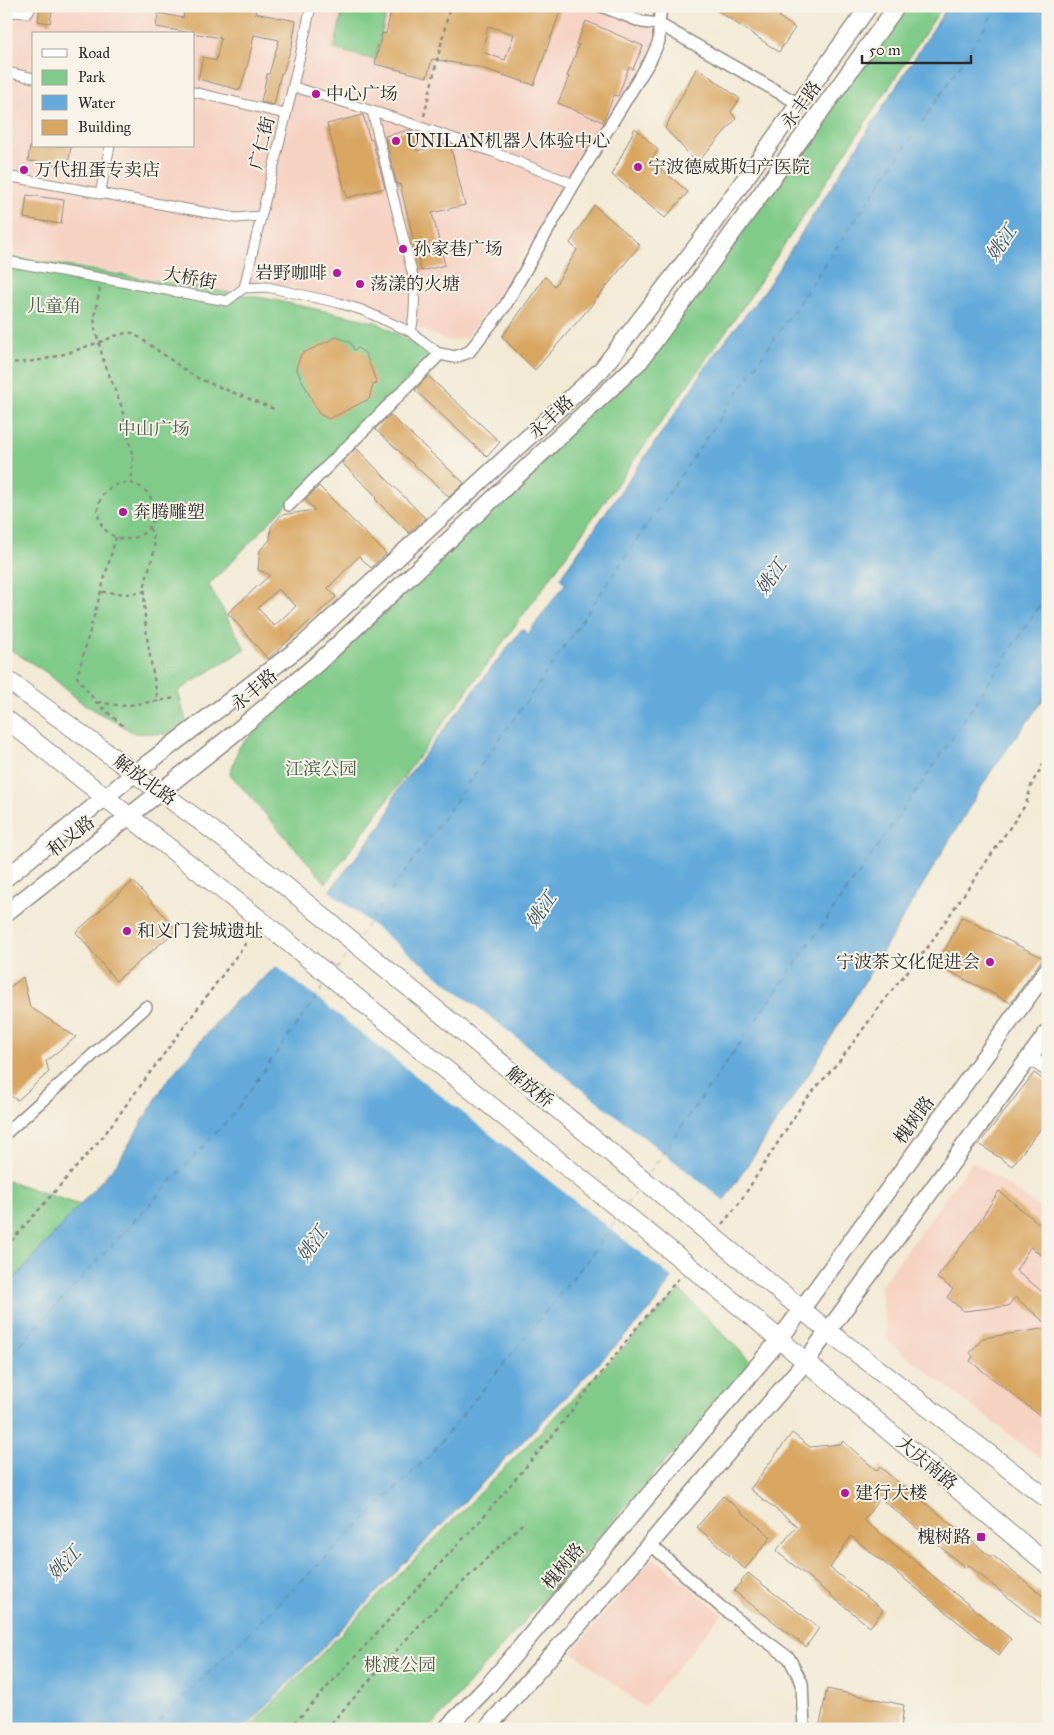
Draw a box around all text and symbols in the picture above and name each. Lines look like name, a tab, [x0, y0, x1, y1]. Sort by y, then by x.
legend	[32, 32, 195, 148]
scale bar	[862, 32, 970, 64]
text: 50 m	[869, 41, 901, 59]
text: Road	[78, 44, 110, 62]
text: Park	[78, 68, 105, 86]
street label: 永丰路	[776, 77, 826, 133]
place label: 中心广场	[326, 83, 398, 105]
marker: 中心广场	[310, 88, 322, 100]
text: Water	[78, 94, 115, 112]
street label: 广仁街	[245, 114, 279, 172]
text: Building	[78, 118, 132, 136]
place label: UNILAN机器人体验中心	[406, 130, 610, 152]
marker: UNILAN机器人体验中心	[390, 135, 402, 147]
place label: 宁波德威斯妇产医院	[648, 156, 810, 178]
place label: 万代扭蛋专卖店	[34, 159, 160, 181]
marker: 宁波德威斯妇产医院	[632, 161, 644, 173]
marker: 万代扭蛋专卖店	[18, 164, 30, 176]
water label: 姚江	[981, 218, 1023, 265]
place label: 孙家巷广场	[413, 238, 503, 260]
marker: 孙家巷广场	[397, 243, 409, 255]
street label: 大桥街	[162, 262, 218, 294]
place label: 岩野咖啡	[255, 262, 327, 284]
marker: 岩野咖啡	[331, 267, 343, 279]
place label: 荡漾的火塘	[370, 273, 460, 295]
marker: 荡漾的火塘	[354, 278, 366, 290]
park label: 儿童角	[27, 295, 81, 317]
street label: 永丰路	[524, 391, 578, 443]
park label: 中山广场	[118, 418, 190, 440]
place label: 奔腾雕塑	[133, 501, 205, 523]
marker: 奔腾雕塑	[117, 506, 129, 518]
water label: 姚江	[751, 552, 793, 599]
street label: 永丰路	[226, 664, 282, 716]
street label: 解放北路	[109, 750, 181, 810]
park label: 江滨公园	[285, 758, 357, 780]
street label: 和义路	[43, 811, 99, 861]
water label: 姚江	[521, 885, 563, 932]
place label: 和义门瓮城遗址	[137, 920, 263, 942]
marker: 和义门瓮城遗址	[121, 925, 133, 937]
place label: 宁波茶文化促进会	[836, 951, 980, 973]
marker: 宁波茶文化促进会	[984, 956, 996, 968]
street label: 解放桥	[502, 1061, 558, 1113]
street label: 槐树路	[889, 1092, 939, 1148]
water label: 姚江	[292, 1219, 334, 1266]
street label: 大庆南路	[892, 1431, 962, 1495]
place label: 建行大楼	[855, 1482, 927, 1504]
marker: 建行大楼	[839, 1487, 851, 1499]
place label: 槐树路	[917, 1526, 971, 1548]
marker: 槐树路	[975, 1531, 987, 1543]
street label: 槐树路	[537, 1538, 589, 1594]
water label: 姚江	[43, 1539, 88, 1585]
park label: 桃渡公园	[364, 1654, 436, 1676]

